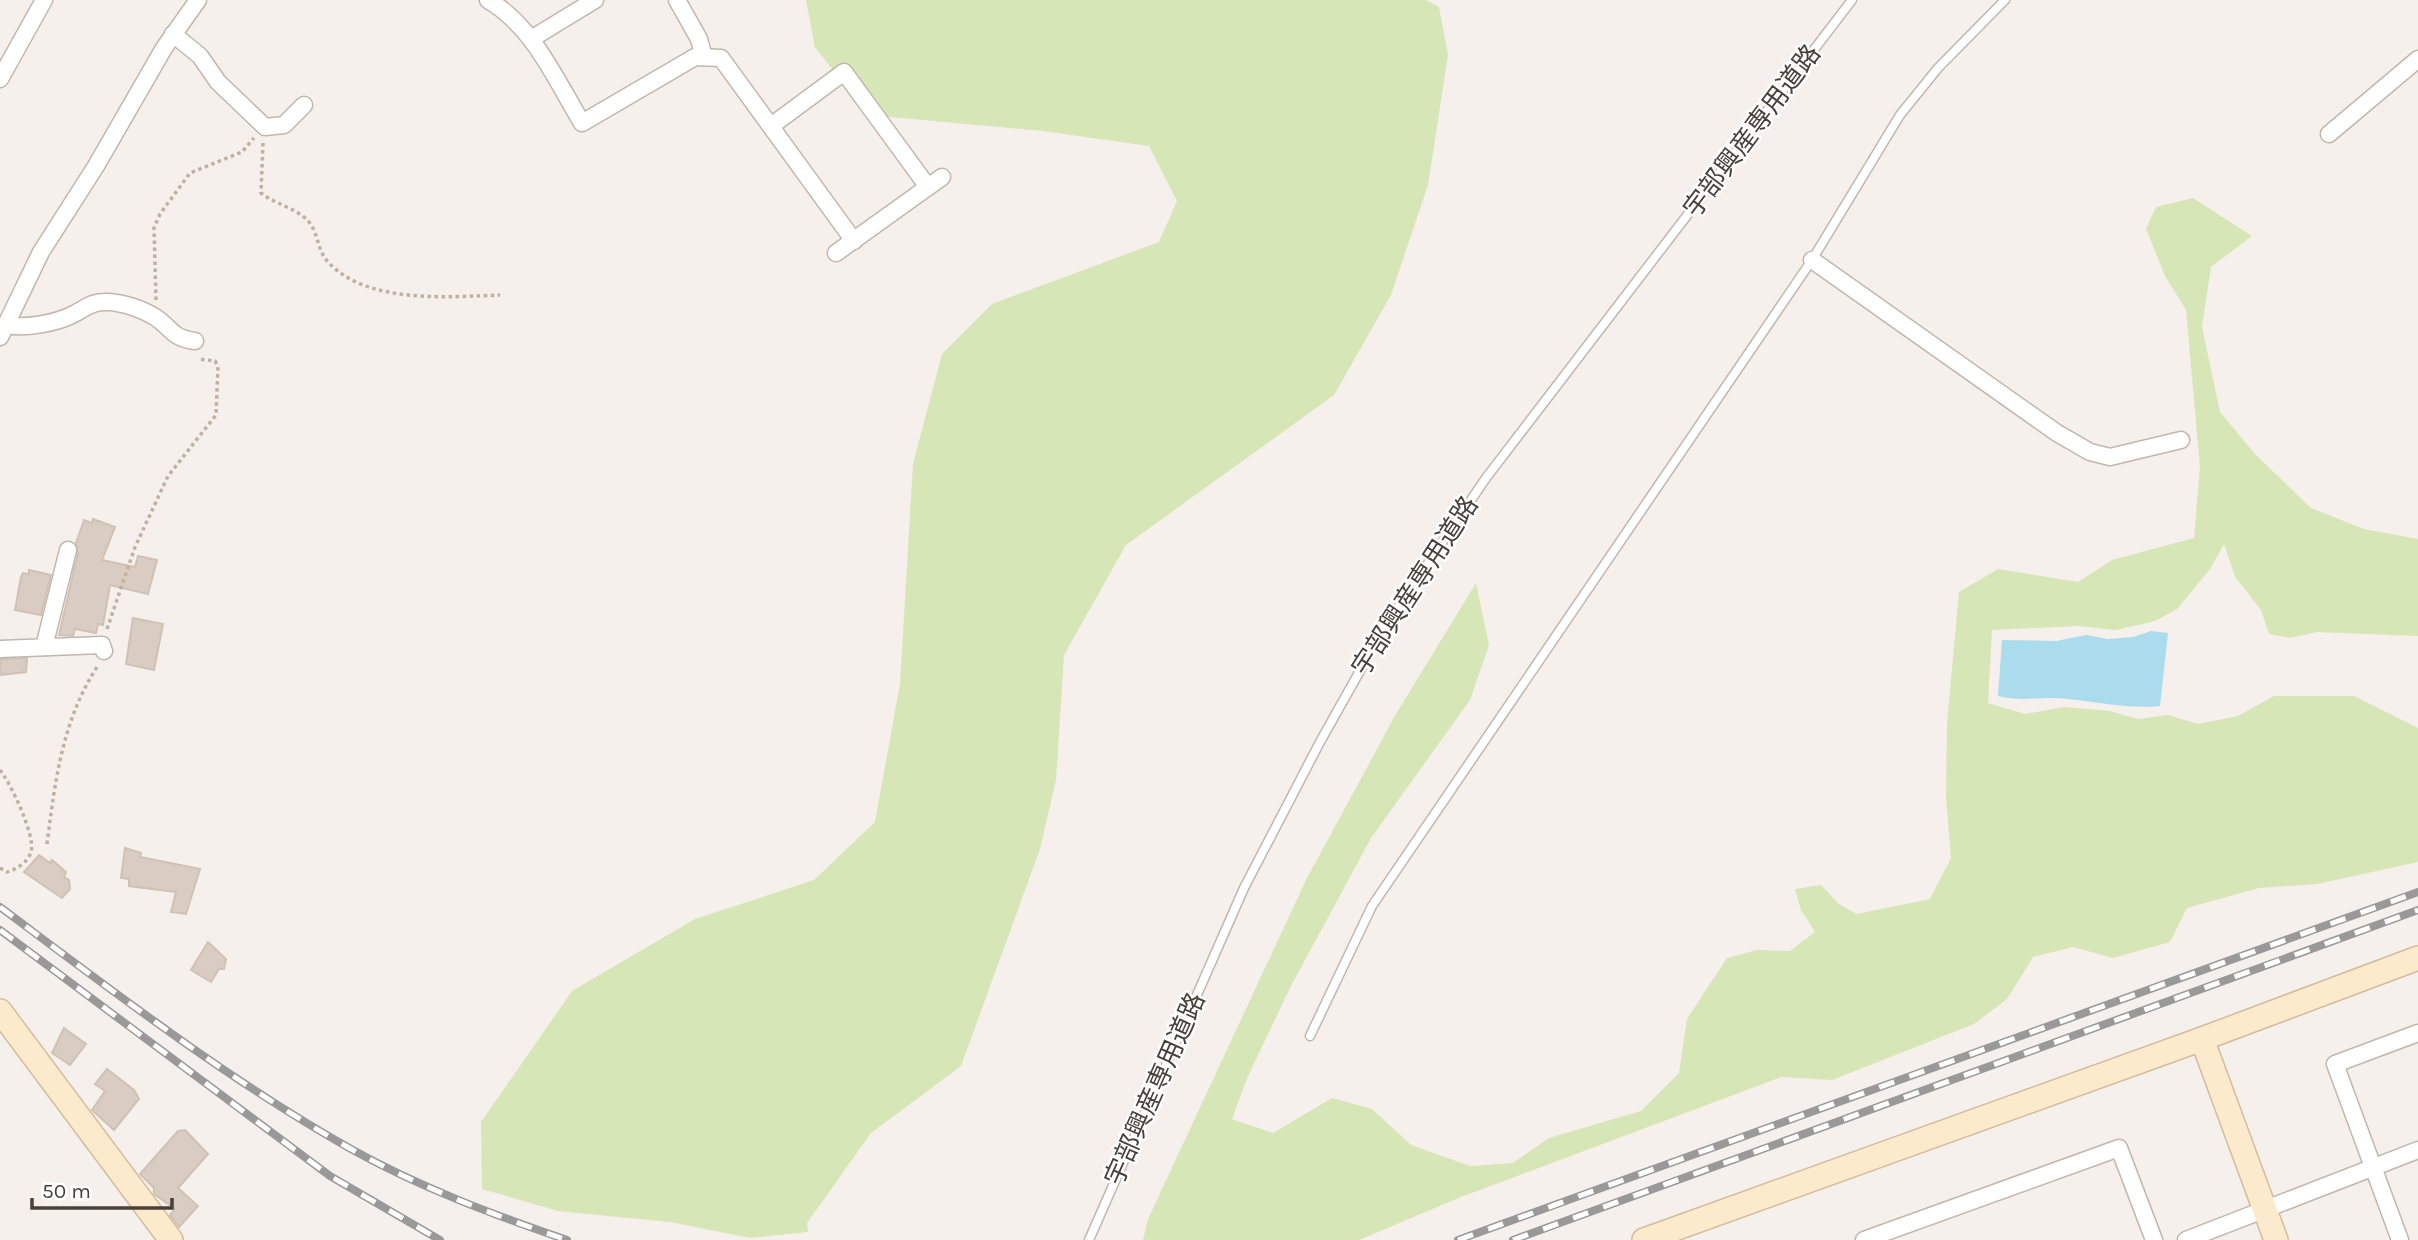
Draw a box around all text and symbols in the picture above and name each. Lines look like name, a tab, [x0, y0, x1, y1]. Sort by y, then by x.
street label: 宇部興産専用道路	[1677, 39, 1827, 223]
street label: 宇部興産専用道路	[1345, 490, 1485, 682]
street label: 宇部興産専用道路	[1099, 988, 1211, 1190]
scale bar	[32, 1166, 172, 1210]
text: 50 m	[42, 1179, 91, 1203]

